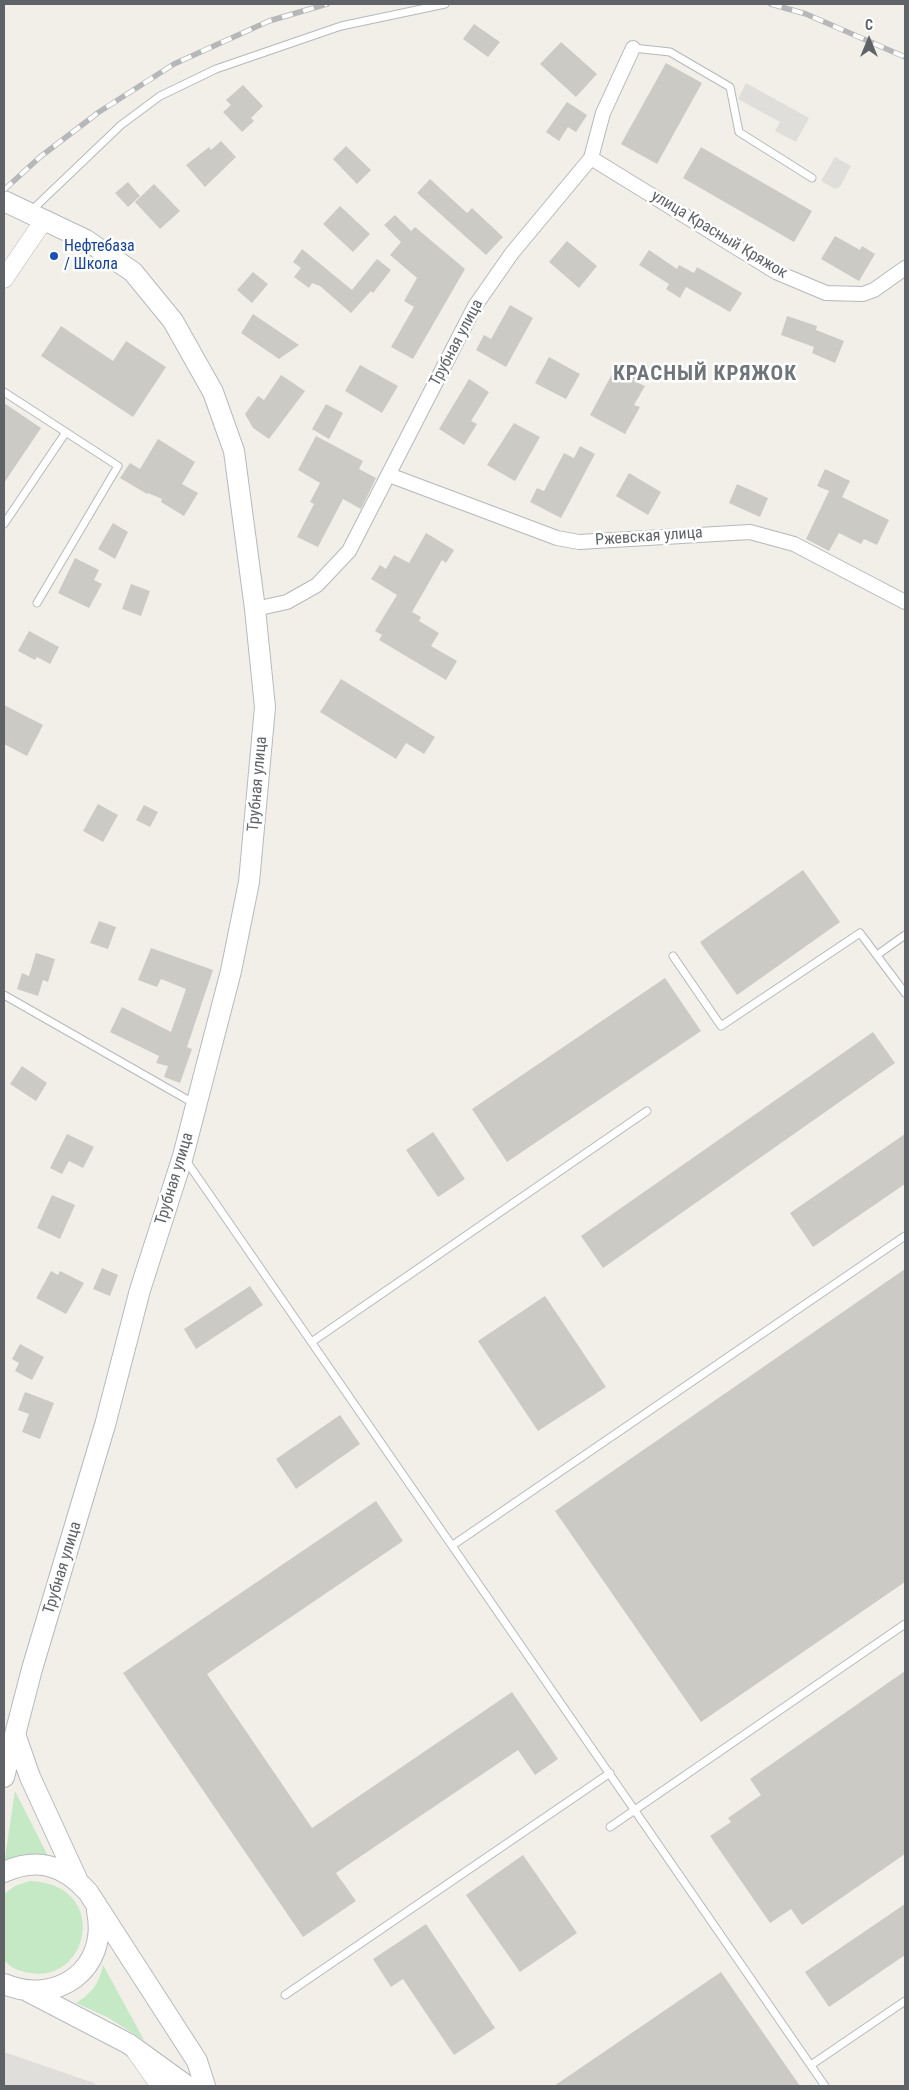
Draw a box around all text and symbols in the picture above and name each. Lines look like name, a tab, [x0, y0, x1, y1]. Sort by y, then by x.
north arrow	[844, 15, 894, 65]
text: С	[865, 17, 873, 33]
street label: улица Красный Кряжок	[647, 187, 791, 283]
place label: Нефтебаза / Школа	[64, 237, 135, 275]
marker: Нефтебаза / Школа	[48, 250, 60, 262]
street label: Трубная улица	[426, 296, 488, 390]
district label: КРАСНЫЙ КРЯЖОК	[611, 362, 799, 388]
street label: Ржевская улица	[595, 524, 703, 550]
street label: Трубная улица	[244, 736, 272, 832]
street label: Трубная улица	[152, 1131, 198, 1227]
street label: Трубная улица	[40, 1520, 86, 1616]

